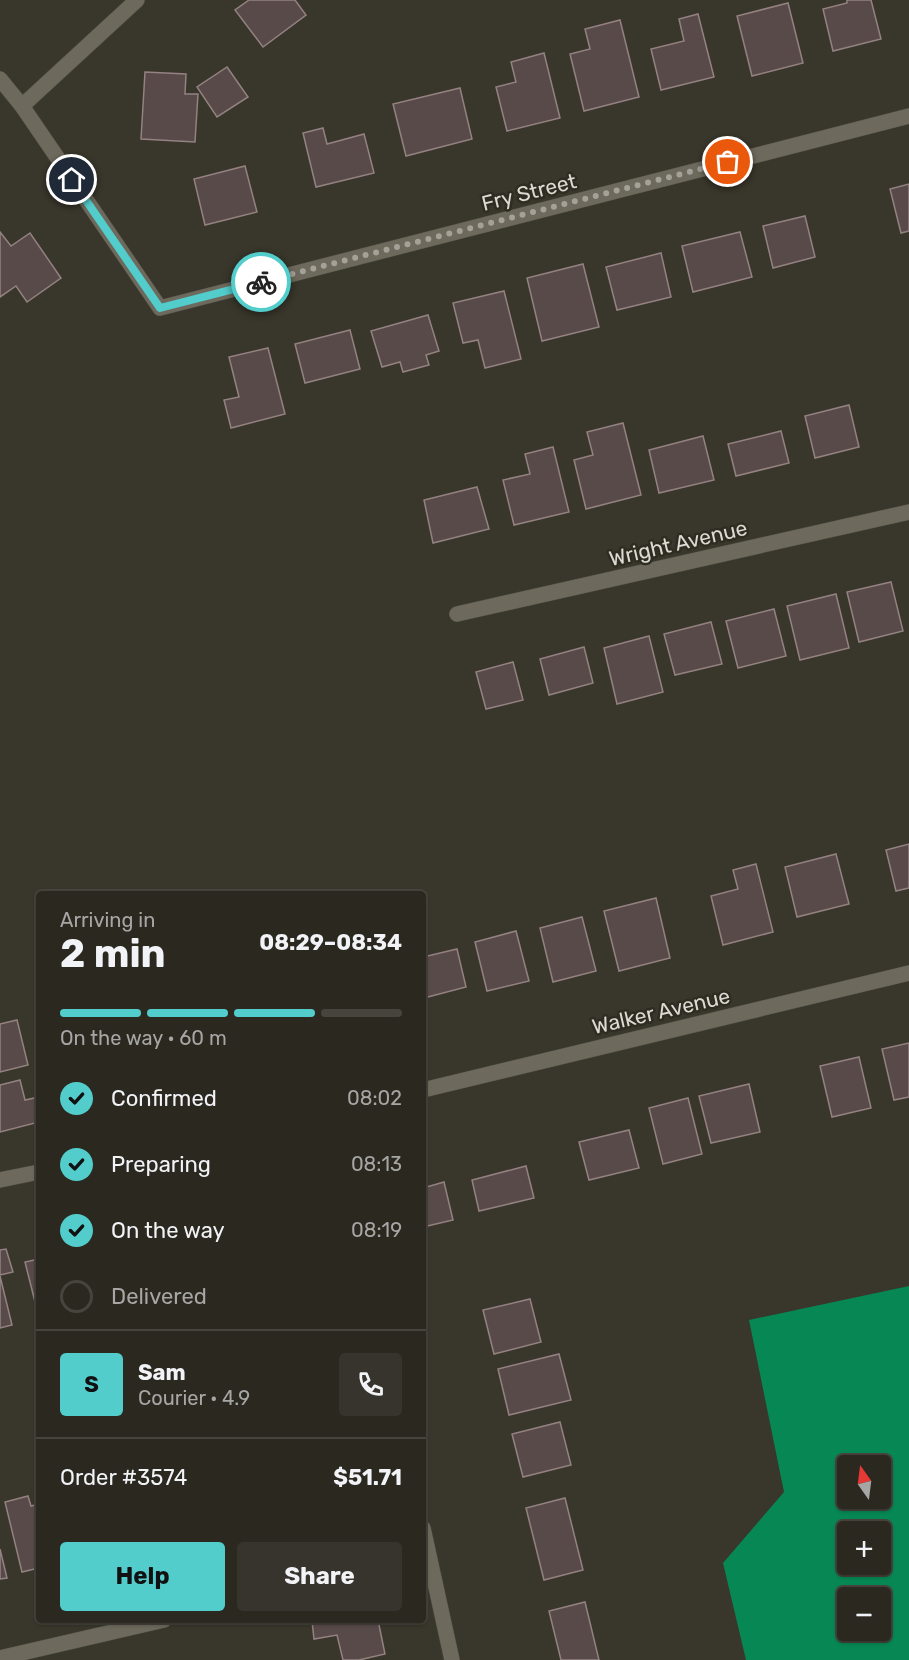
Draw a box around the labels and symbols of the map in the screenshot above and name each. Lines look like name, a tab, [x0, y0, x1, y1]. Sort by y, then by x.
pin	[702, 136, 753, 187]
pin	[46, 154, 97, 205]
street label: Fry Street	[479, 168, 579, 216]
courier	[231, 252, 291, 312]
street label: Wright Avenue	[606, 515, 750, 571]
street label: Walker Avenue	[590, 983, 732, 1039]
north arrow	[837, 1455, 891, 1509]

